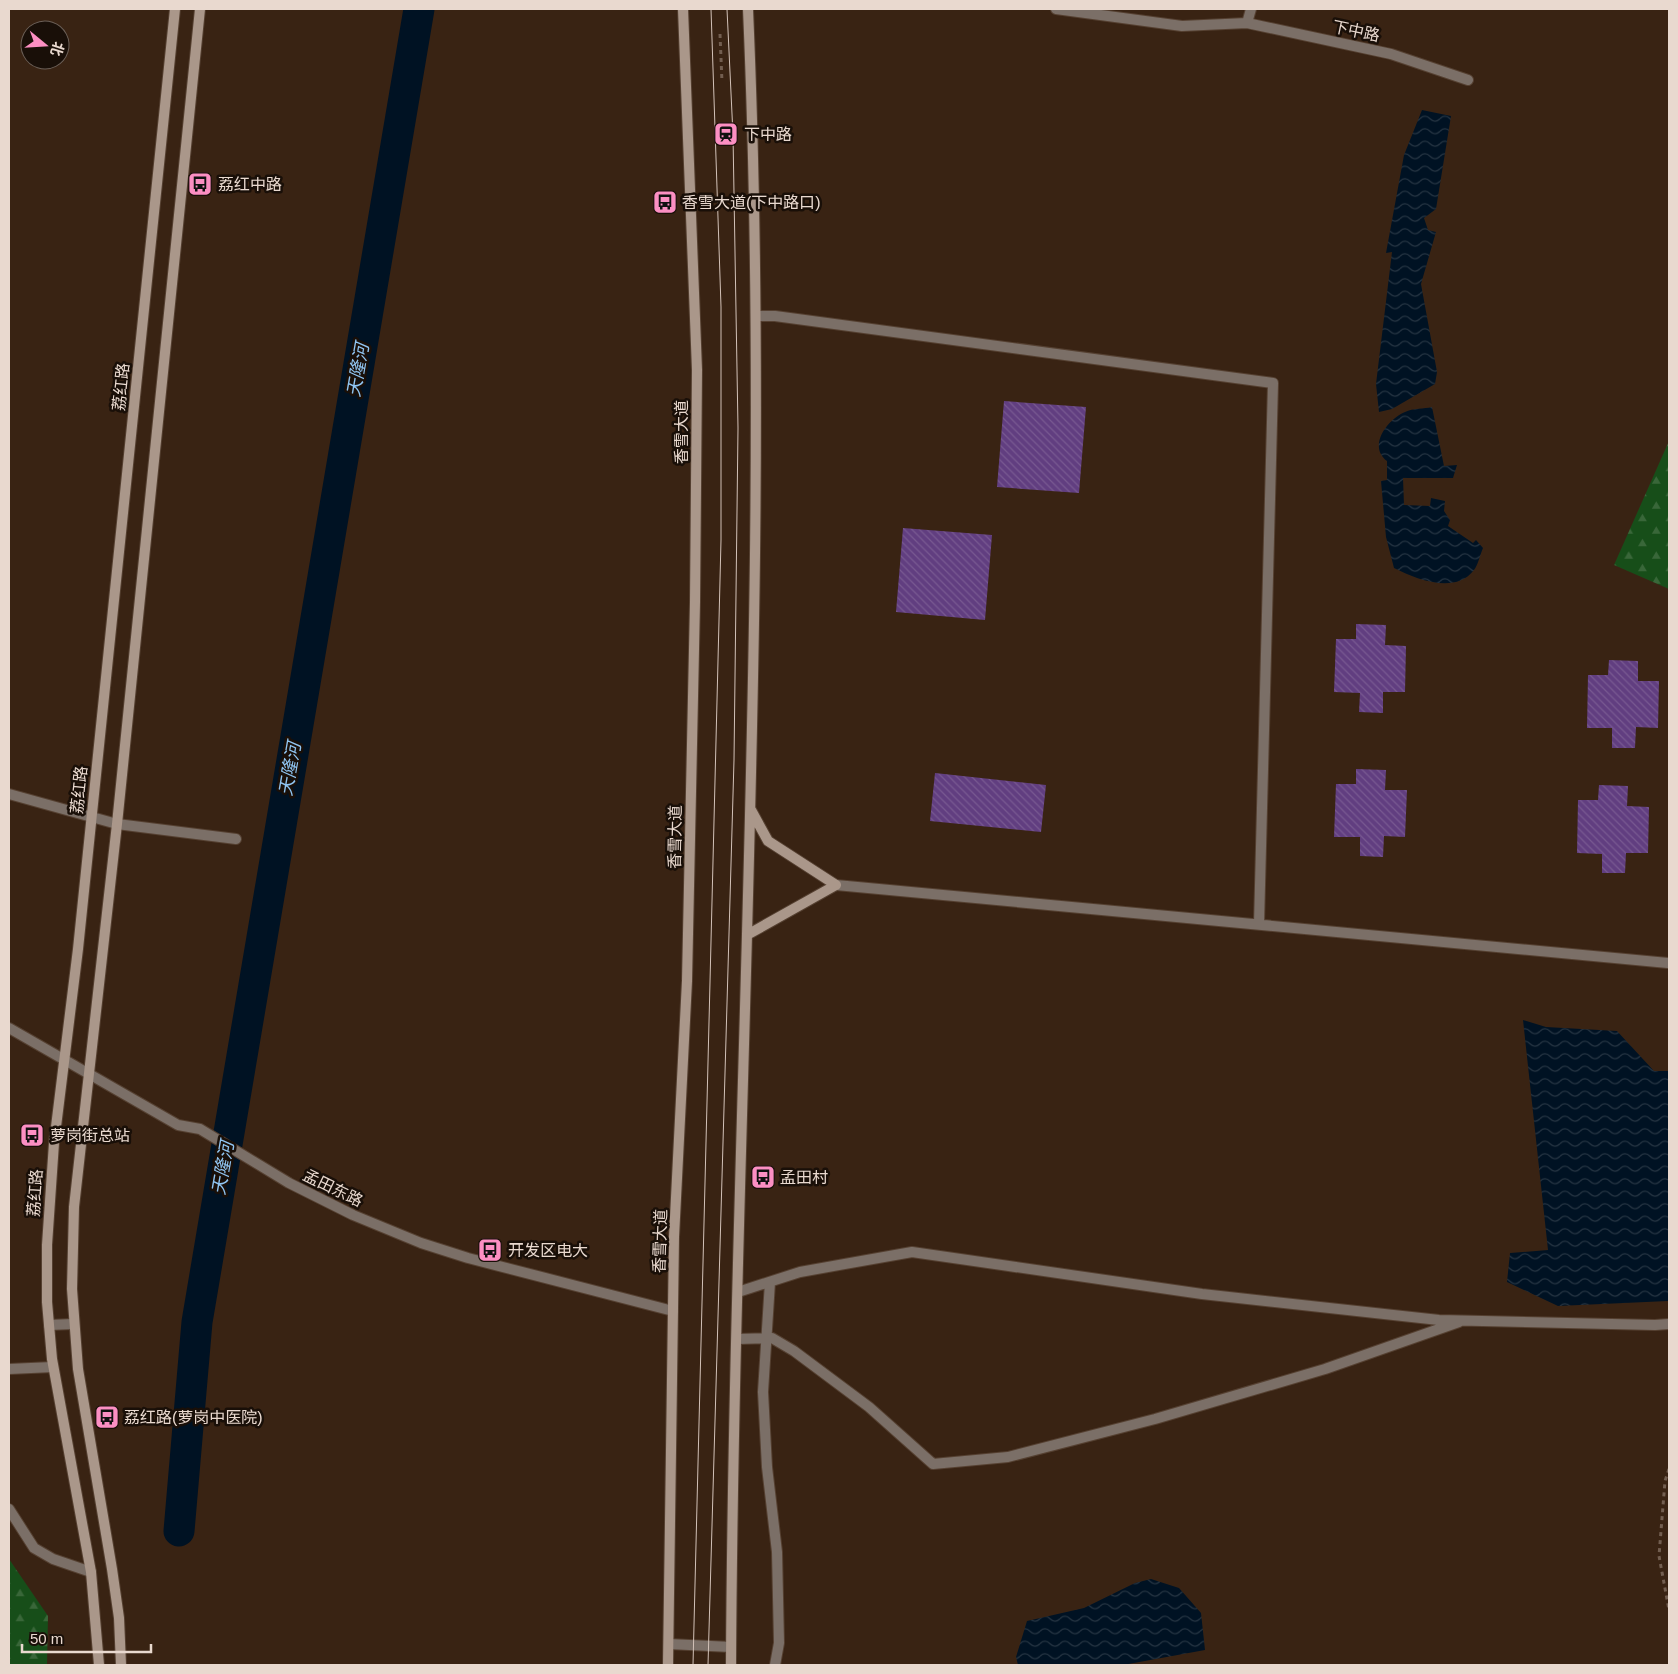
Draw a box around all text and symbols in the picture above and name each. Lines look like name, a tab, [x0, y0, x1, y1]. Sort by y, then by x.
street label: 下中路	[1331, 18, 1381, 44]
north arrow	[20, 20, 70, 70]
text: 北	[48, 40, 67, 58]
station icon: 下中路	[713, 121, 739, 147]
place label: 下中路	[744, 126, 792, 143]
bus stop icon: 荔红中路	[187, 171, 213, 197]
place label: 荔红中路	[218, 176, 282, 193]
bus stop icon: 香雪大道(下中路口)	[652, 189, 678, 215]
place label: 香雪大道(下中路口)	[682, 194, 821, 211]
water label: 天隆河	[343, 339, 373, 398]
street label: 荔红路	[110, 362, 132, 412]
street label: 香雪大道	[673, 400, 690, 464]
water label: 天隆河	[275, 738, 305, 797]
street label: 荔红路	[68, 765, 90, 815]
street label: 香雪大道	[666, 805, 684, 869]
bus stop icon: 萝岗街总站	[19, 1122, 45, 1148]
place label: 萝岗街总站	[50, 1127, 130, 1144]
water label: 天隆河	[208, 1137, 238, 1196]
bus stop icon: 孟田村	[750, 1164, 776, 1190]
street label: 孟田东路	[301, 1166, 365, 1210]
street label: 荔红路	[25, 1168, 45, 1218]
place label: 孟田村	[780, 1169, 828, 1186]
street label: 香雪大道	[650, 1209, 670, 1273]
bus stop icon: 开发区电大	[477, 1237, 503, 1263]
place label: 开发区电大	[508, 1242, 588, 1259]
bus stop icon: 荔红路(萝岗中医院)	[94, 1404, 120, 1430]
place label: 荔红路(萝岗中医院)	[124, 1409, 263, 1426]
scale bar	[22, 1622, 151, 1654]
text: 50 m	[30, 1630, 63, 1647]

